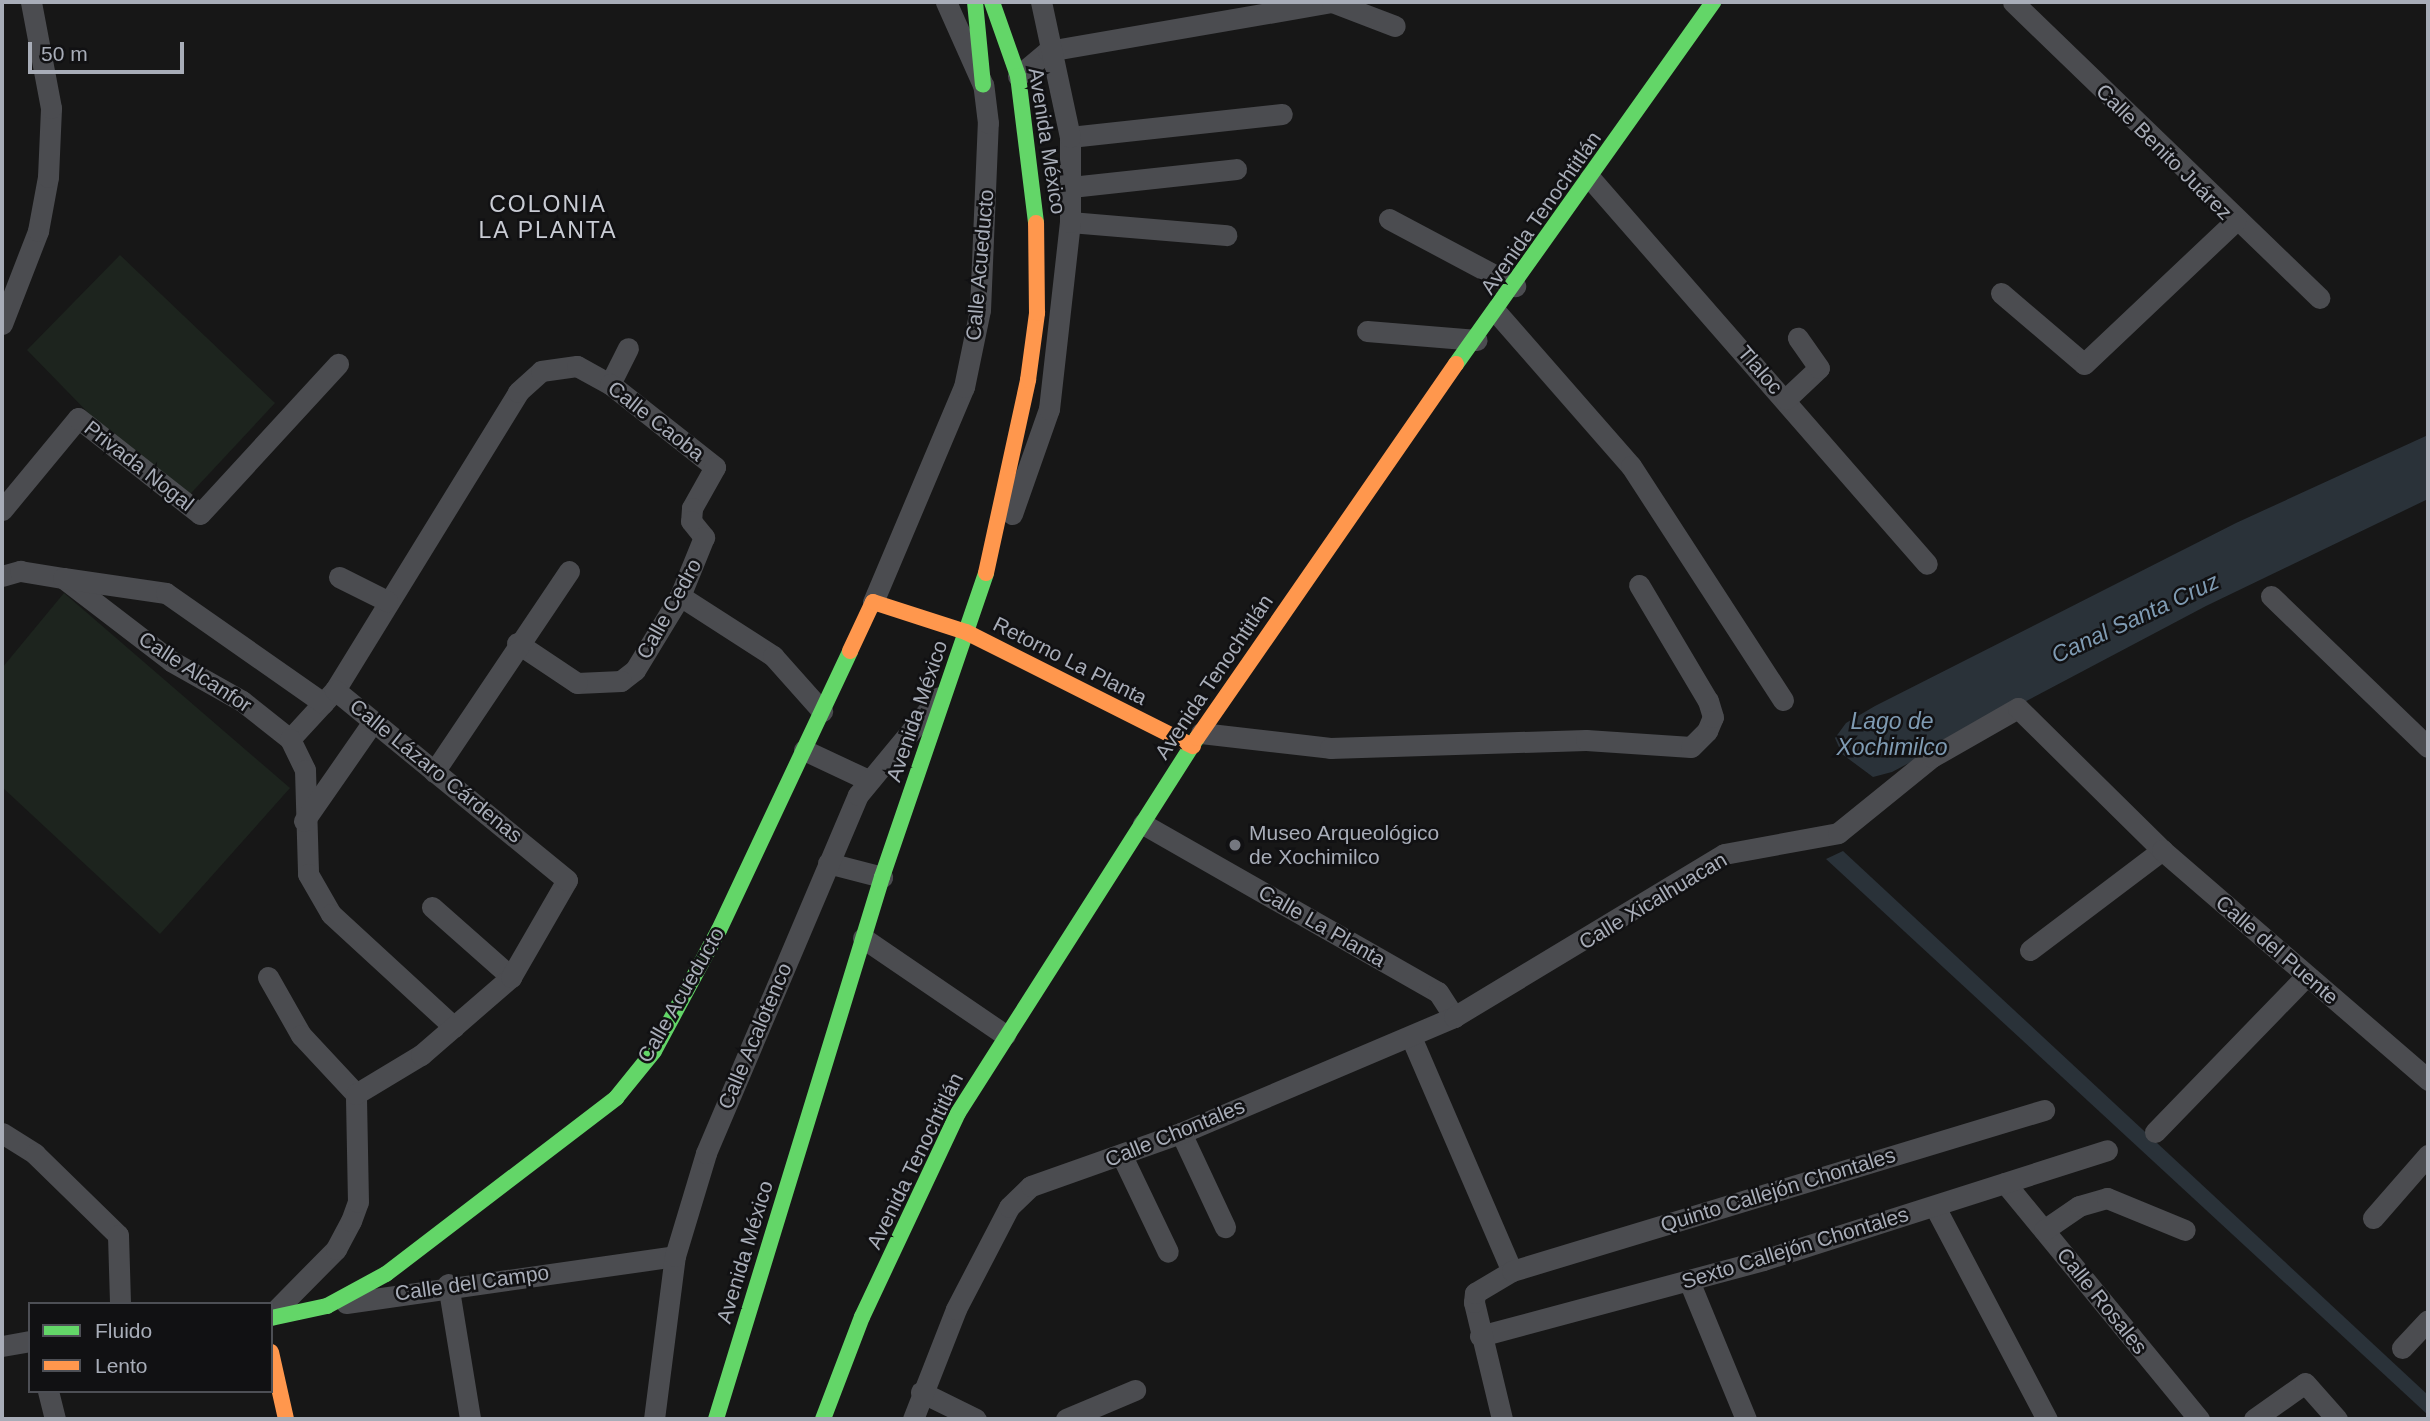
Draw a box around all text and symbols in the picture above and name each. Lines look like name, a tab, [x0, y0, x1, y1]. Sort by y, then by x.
scale bar	[32, 28, 187, 72]
text: 50 m	[41, 42, 88, 65]
street label: Avenida México	[1023, 66, 1071, 216]
street label: Calle Benito Juárez	[2091, 79, 2237, 225]
street label: Avenida Tenochtitlán	[1475, 127, 1607, 299]
street label: Calle Acueducto	[961, 188, 999, 342]
district label: COLONIA LA PLANTA	[479, 190, 617, 244]
street label: Tlaloc	[1732, 341, 1788, 399]
street label: Calle Caoba	[603, 375, 709, 467]
street label: Privada Nogal	[79, 415, 199, 517]
street label: Calle Cedro	[631, 554, 707, 664]
water label: Canal Santa Cruz	[2047, 567, 2223, 669]
street label: Avenida Tenochtitlán	[1149, 590, 1279, 764]
street label: Retorno La Planta	[989, 611, 1151, 711]
street label: Calle Alcanfor	[133, 626, 257, 718]
street label: Avenida México	[881, 637, 953, 785]
street label: Calle Lázaro Cárdenas	[345, 694, 527, 848]
water label: Lago de Xochimilco	[1836, 707, 1948, 761]
place label: Museo Arqueológico de Xochimilco	[1249, 820, 1440, 870]
marker: Museo Arqueológico de Xochimilco	[1227, 837, 1243, 853]
street label: Calle Xicalhuacan	[1574, 847, 1732, 955]
street label: Calle La Planta	[1254, 879, 1390, 973]
street label: Calle del Puente	[2211, 890, 2343, 1010]
street label: Calle Acueducto	[632, 922, 730, 1068]
street label: Calle Acalotenco	[713, 959, 797, 1113]
street label: Avenida Tenochtitlán	[861, 1069, 969, 1253]
street label: Calle Chontales	[1102, 1094, 1248, 1172]
street label: Quinto Callejón Chontales	[1658, 1142, 1898, 1238]
street label: Avenida México	[711, 1178, 779, 1326]
street label: Sexto Callejón Chontales	[1679, 1201, 1911, 1295]
street label: Calle Rosales	[2051, 1243, 2153, 1359]
street label: Calle del Campo	[393, 1260, 551, 1306]
legend	[28, 1302, 273, 1393]
text: Fluido	[95, 1319, 152, 1342]
text: Lento	[95, 1354, 148, 1377]

